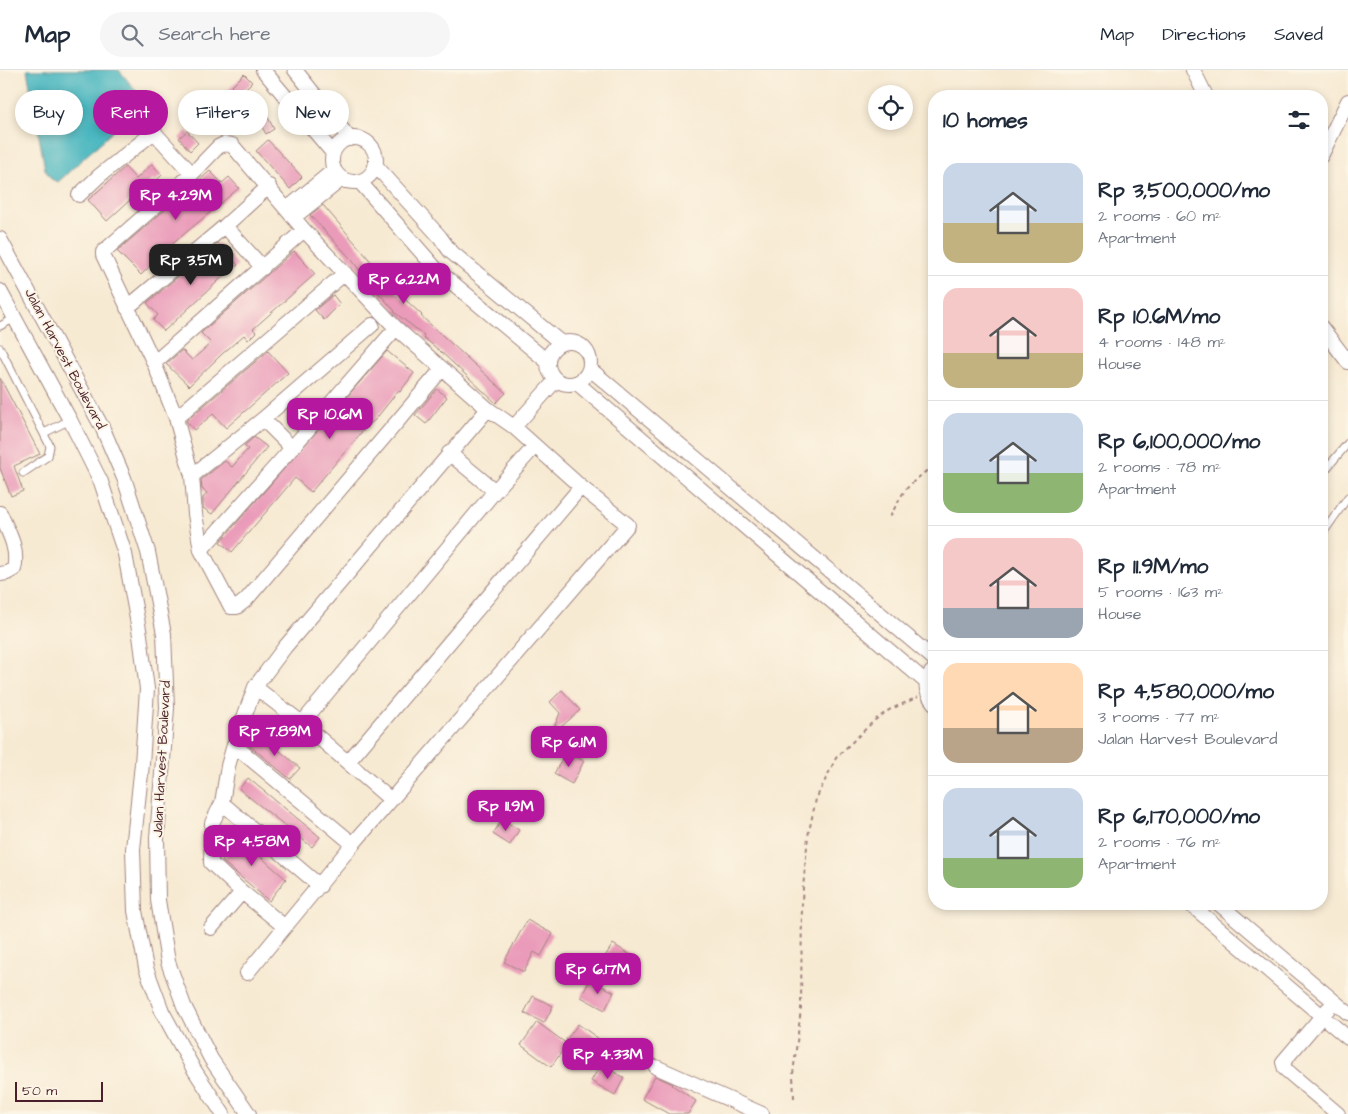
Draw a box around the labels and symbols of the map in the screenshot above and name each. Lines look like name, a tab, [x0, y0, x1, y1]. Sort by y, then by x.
pin: Rp 4.29M	[124, 178, 228, 221]
pin: Rp 3.5M	[145, 244, 237, 286]
pin: Rp 6.22M	[352, 262, 456, 305]
street label: Jalan Harvest Boulevard	[19, 285, 111, 433]
pin: Rp 10.6M	[278, 398, 382, 440]
street label: Jalan Harvest Boulevard	[148, 680, 176, 838]
pin: Rp 7.89M	[223, 714, 327, 757]
pin: Rp 6.1M	[523, 726, 615, 768]
pin: Rp 11.9M	[454, 790, 558, 832]
pin: Rp 4.58M	[200, 824, 304, 867]
pin: Rp 6.17M	[546, 952, 650, 995]
pin: Rp 4.33M	[556, 1038, 660, 1080]
scale bar	[15, 1079, 102, 1102]

